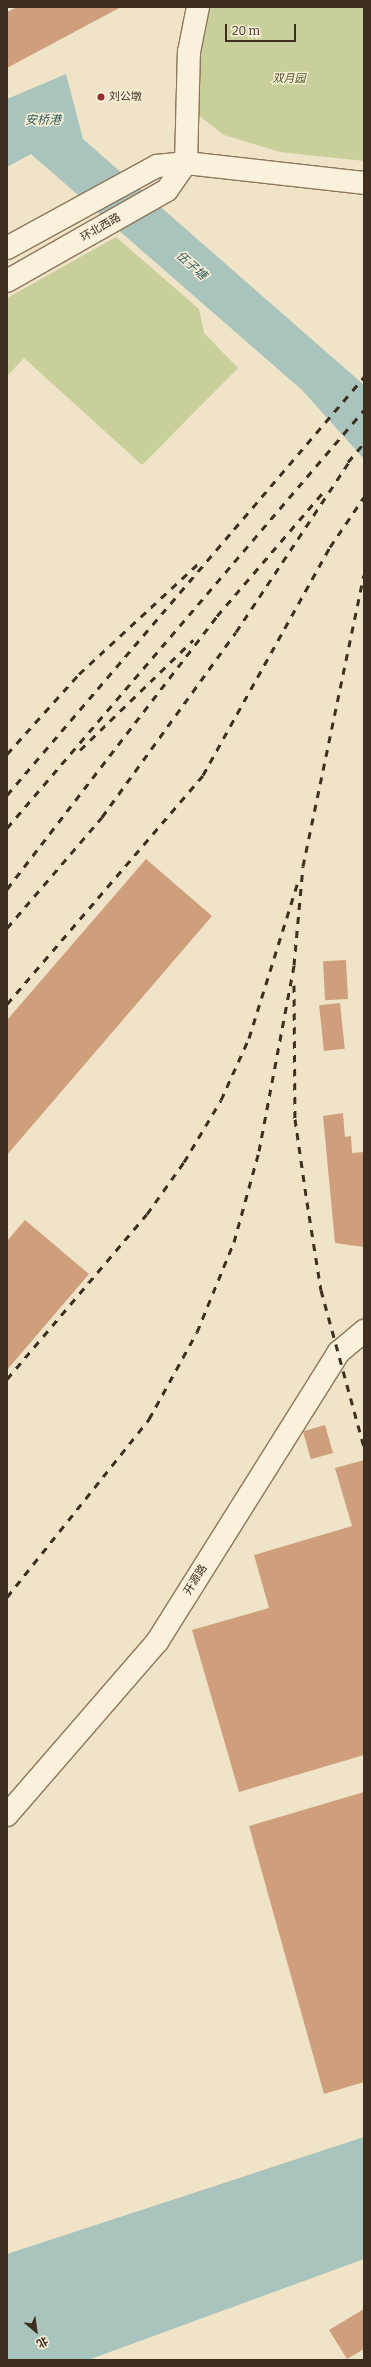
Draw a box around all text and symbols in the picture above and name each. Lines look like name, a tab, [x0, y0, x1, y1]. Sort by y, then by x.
scale bar	[227, 16, 298, 42]
text: 20 m	[232, 24, 260, 38]
park label: 双月园	[273, 72, 305, 86]
place label: 刘公墩	[109, 90, 142, 104]
marker: 刘公墩	[96, 92, 106, 102]
water label: 安桥港	[25, 114, 61, 128]
street label: 环北西路	[79, 211, 123, 245]
water label: 伍子塘	[173, 249, 209, 283]
street label: 开源路	[182, 1563, 210, 1597]
north arrow	[16, 2311, 56, 2351]
text: 北	[34, 2334, 50, 2350]

